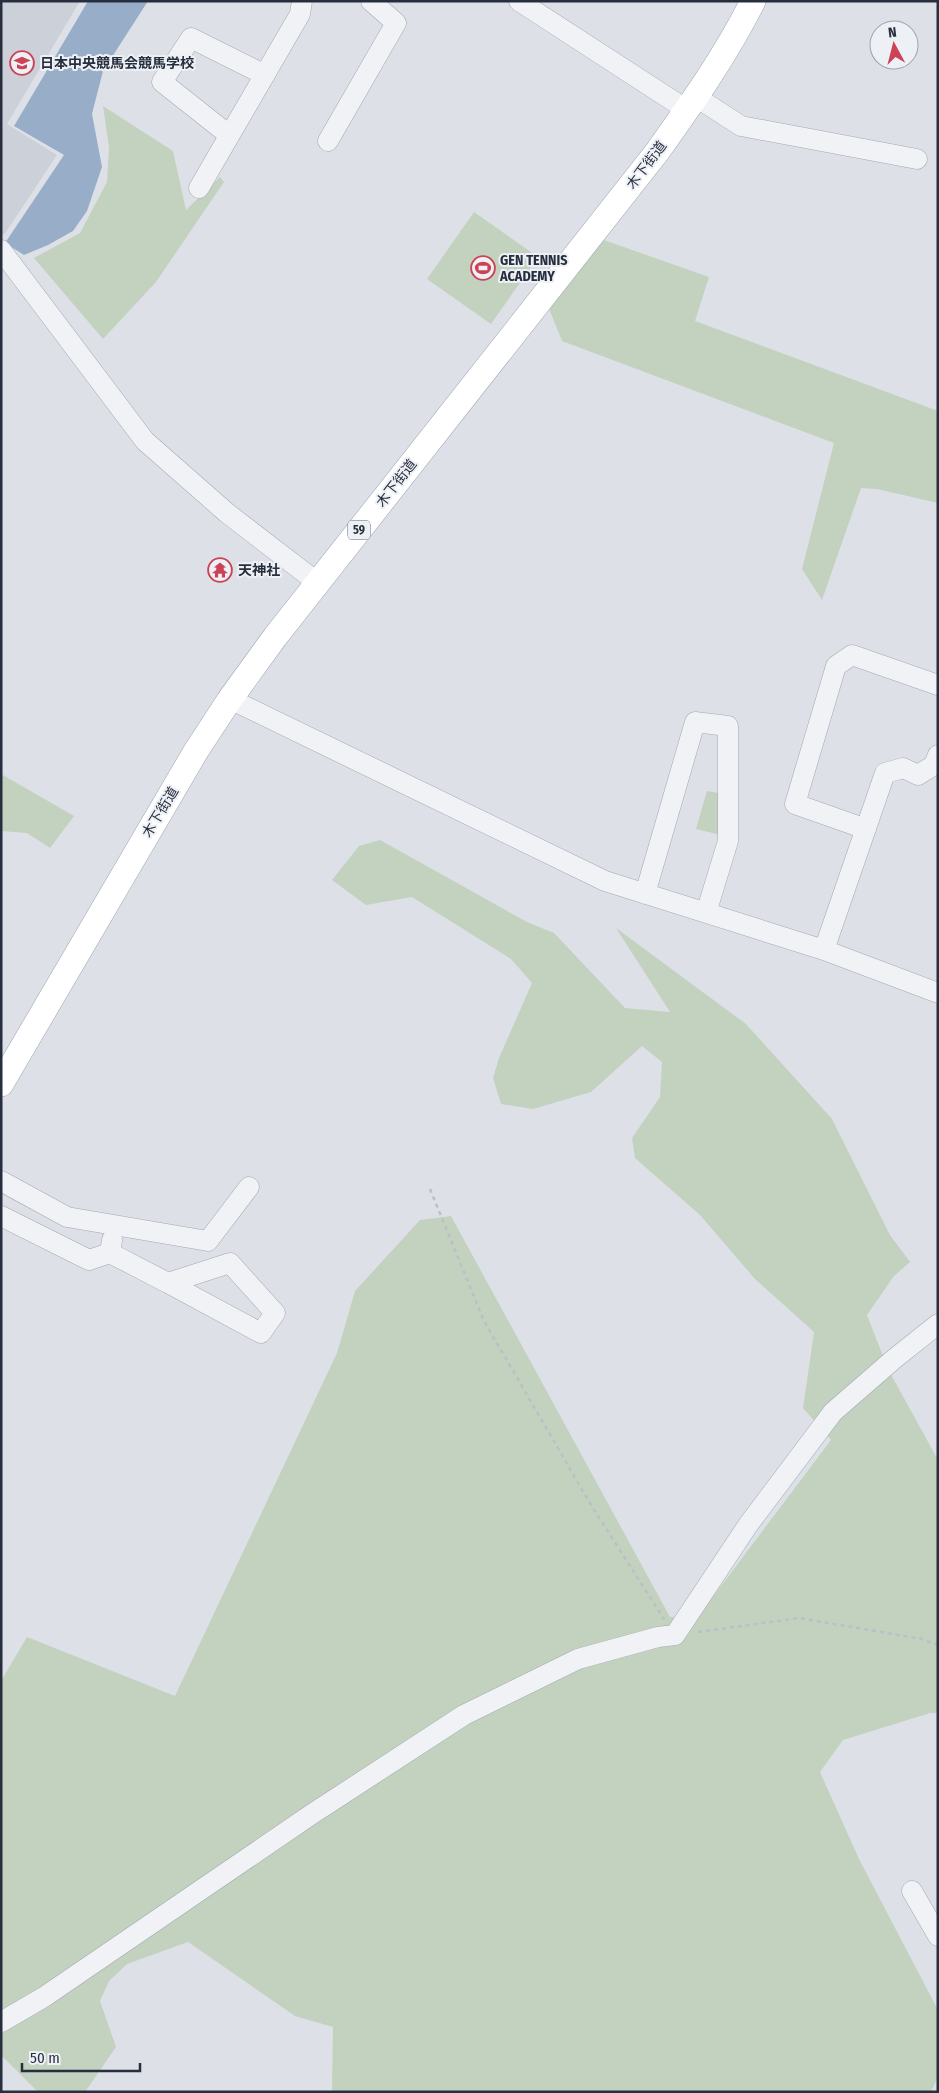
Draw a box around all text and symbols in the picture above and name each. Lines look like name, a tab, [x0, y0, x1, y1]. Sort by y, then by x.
north arrow	[869, 20, 919, 70]
text: N	[887, 24, 898, 42]
school or university icon: 日本中央競馬会競馬学校	[9, 50, 35, 76]
place label: 日本中央競馬会競馬学校	[40, 55, 194, 72]
street label: 木下街道	[623, 138, 670, 193]
place label: GEN TENNIS ACADEMY	[499, 252, 568, 285]
sports icon: GEN TENNIS ACADEMY	[470, 255, 496, 281]
street label: 木下街道	[372, 456, 420, 511]
road number: 59	[348, 520, 370, 540]
temple icon: 天神社	[207, 557, 233, 583]
place label: 天神社	[238, 562, 280, 579]
street label: 木下街道	[139, 784, 182, 841]
scale bar	[22, 2040, 140, 2072]
text: 50 m	[30, 2049, 60, 2067]

